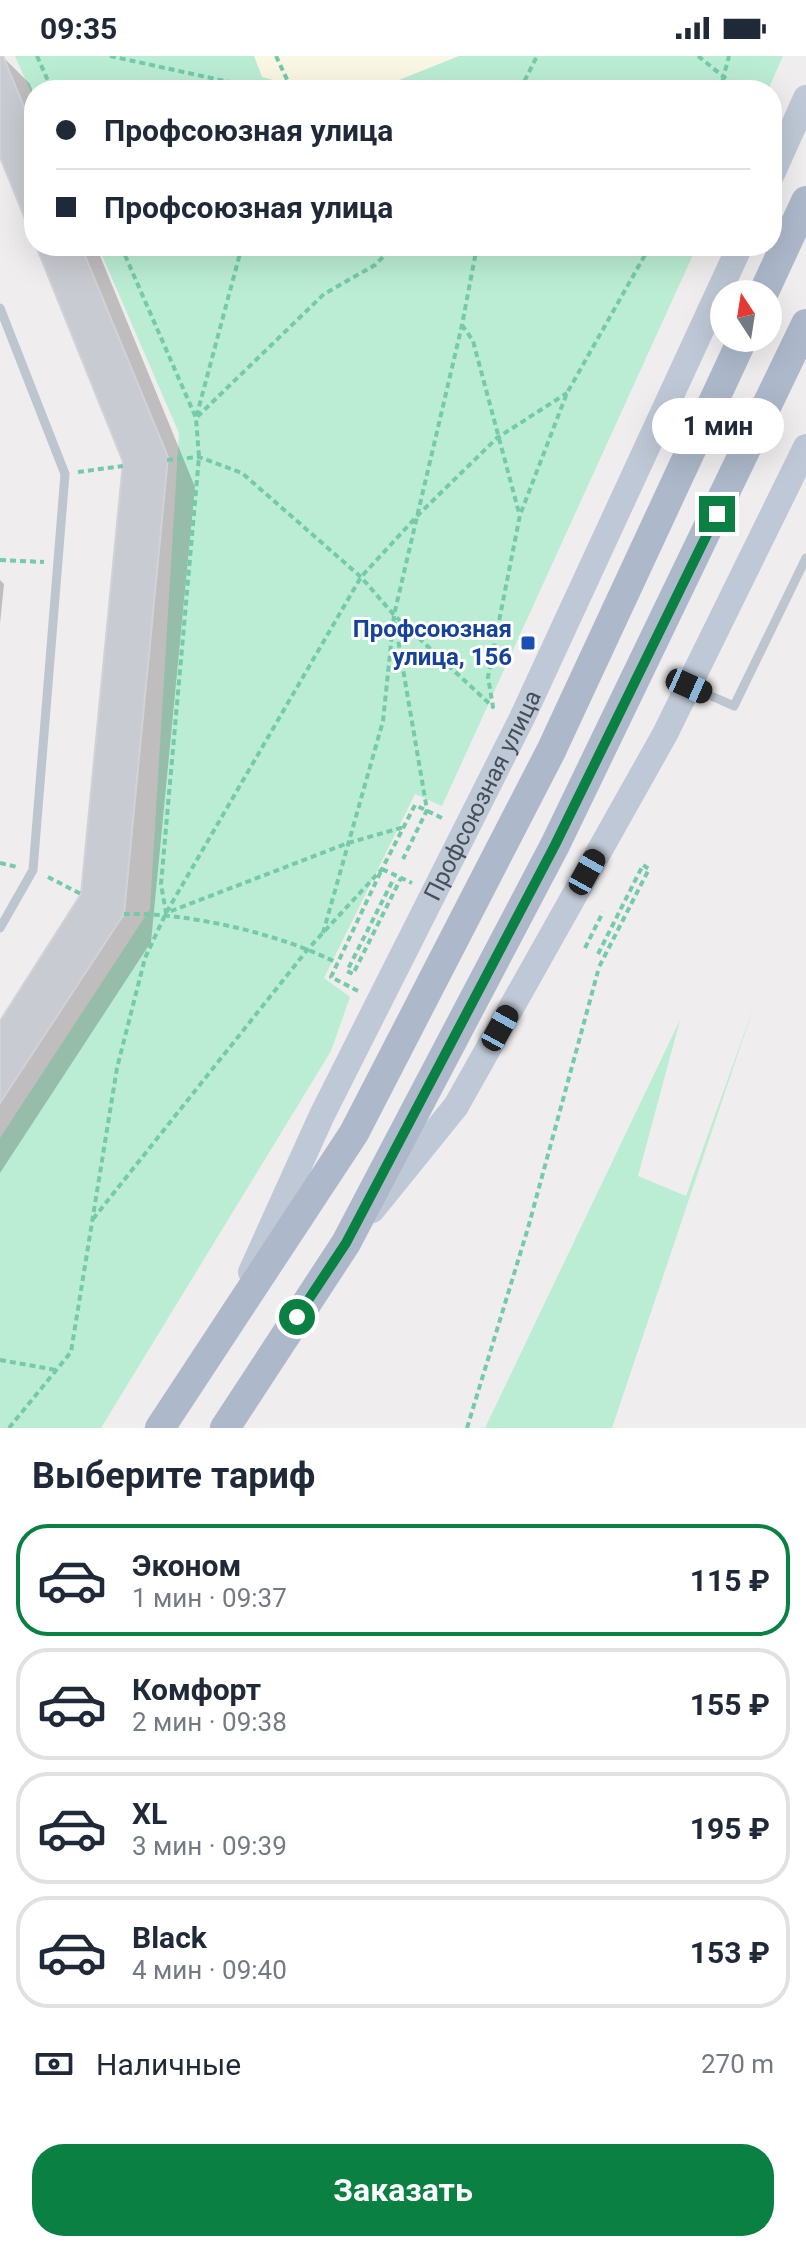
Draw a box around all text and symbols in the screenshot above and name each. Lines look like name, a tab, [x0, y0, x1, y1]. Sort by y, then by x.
text: 09:35	[40, 11, 117, 46]
text: Профсоюзная улица	[104, 113, 393, 148]
text: Профсоюзная улица	[104, 190, 393, 225]
north arrow	[710, 280, 782, 352]
map controls	[710, 280, 782, 352]
callout: 1 мин	[651, 398, 783, 454]
text: 1 мин	[683, 411, 753, 441]
route end	[699, 496, 735, 532]
place label: Профсоюзная улица, 156	[353, 615, 512, 671]
marker: Профсоюзная улица, 156	[519, 634, 537, 652]
car	[662, 665, 716, 707]
street label: Профсоюзная улица	[418, 686, 547, 905]
car	[565, 845, 609, 899]
car	[478, 1001, 522, 1055]
route start	[279, 1299, 315, 1335]
text: Выберите тариф	[32, 1455, 315, 1497]
icon: car	[36, 1544, 108, 1616]
text: Эконом	[132, 1548, 241, 1583]
text: 115 ₽	[690, 1563, 770, 1598]
text: 1 мин · 09:37	[132, 1583, 287, 1613]
icon: car	[36, 1668, 108, 1740]
text: Комфорт	[132, 1672, 261, 1707]
text: 155 ₽	[690, 1687, 770, 1722]
text: 2 мин · 09:38	[132, 1707, 287, 1737]
icon: car	[36, 1792, 108, 1864]
text: XL	[132, 1796, 167, 1831]
text: 195 ₽	[690, 1811, 770, 1846]
text: 3 мин · 09:39	[132, 1831, 287, 1861]
icon: car	[36, 1916, 108, 1988]
text: Black	[132, 1920, 207, 1955]
text: 153 ₽	[690, 1935, 770, 1970]
text: 4 мин · 09:40	[132, 1955, 287, 1985]
icon: cash	[32, 2042, 76, 2086]
text: Наличные	[96, 2047, 241, 2082]
text: 270 m	[701, 2049, 774, 2079]
button: Заказать	[32, 2144, 774, 2236]

